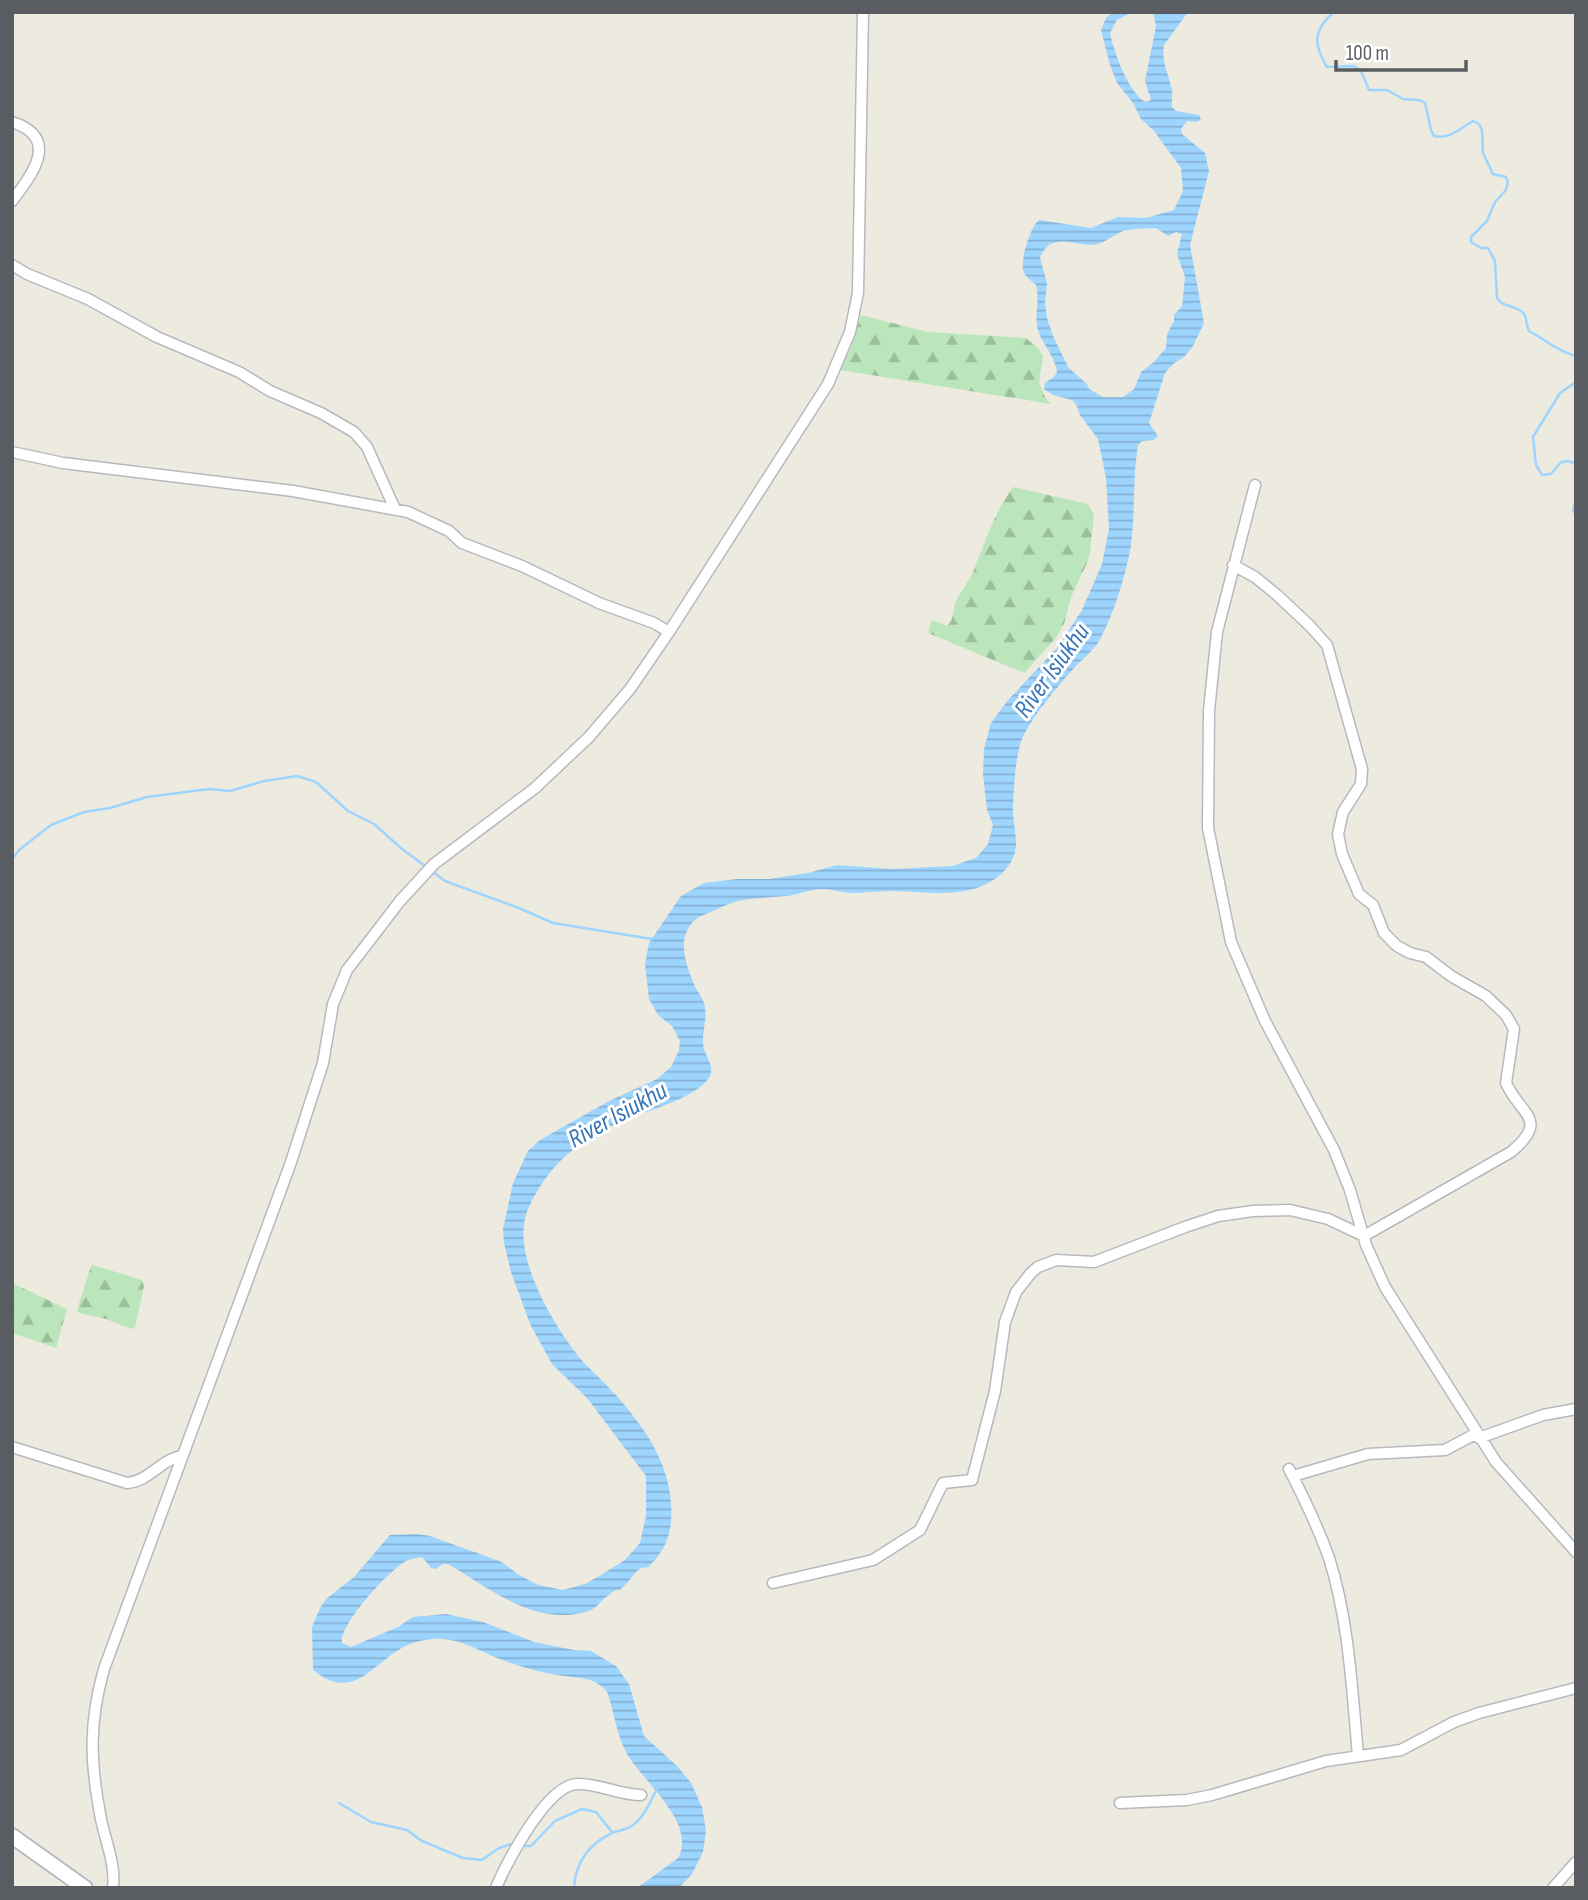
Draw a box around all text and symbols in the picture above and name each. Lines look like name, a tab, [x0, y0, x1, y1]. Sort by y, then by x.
scale bar	[1336, 28, 1466, 72]
text: 100 m	[1346, 41, 1389, 66]
water label: River Isiukhu	[1008, 618, 1097, 724]
water label: River Isiukhu	[563, 1075, 673, 1155]

